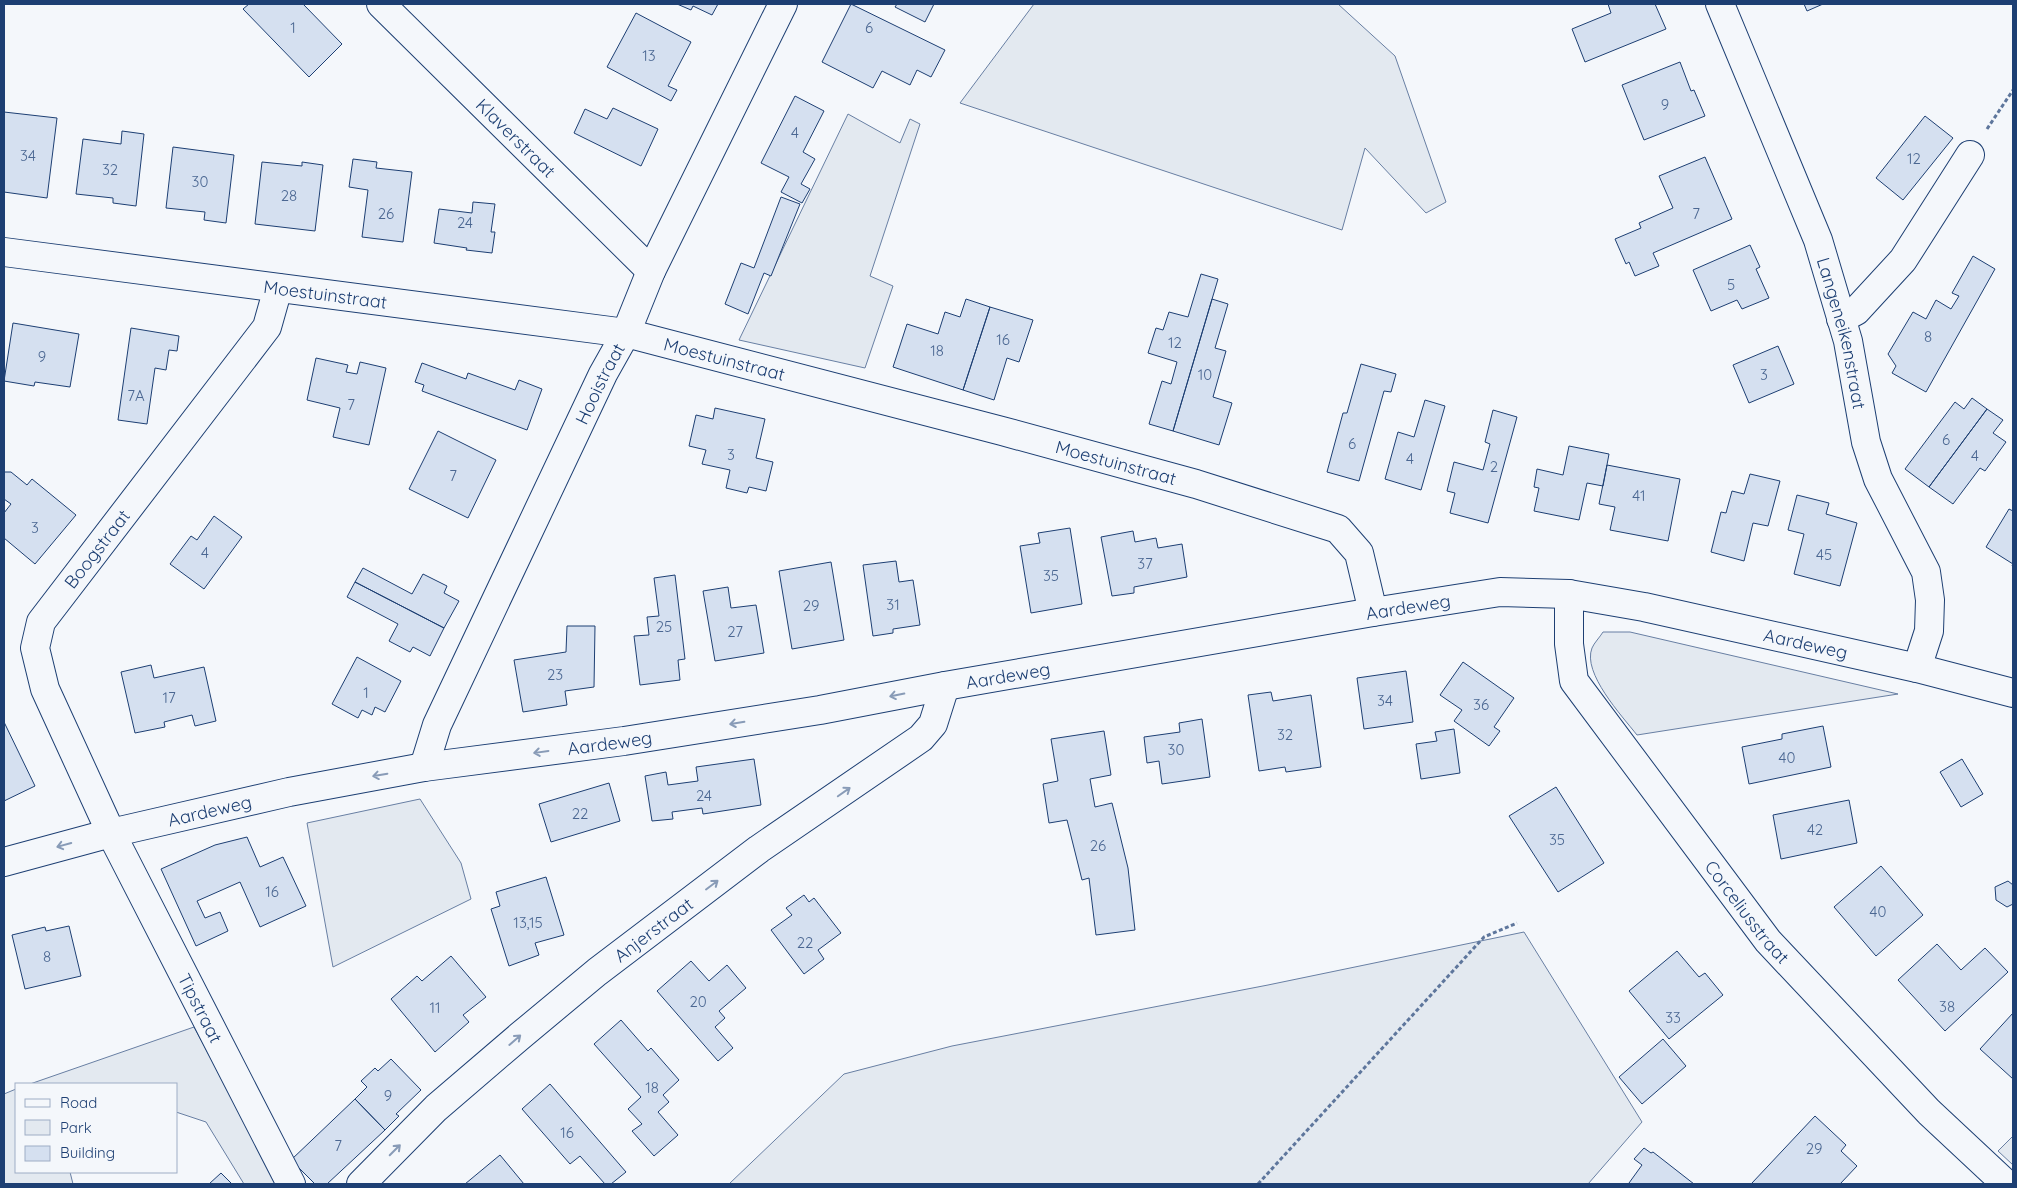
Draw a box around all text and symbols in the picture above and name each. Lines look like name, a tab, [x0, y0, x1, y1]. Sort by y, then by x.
house number: 1	[290, 18, 296, 37]
house number: 6	[865, 18, 873, 37]
house number: 13	[642, 46, 656, 65]
street label: Klaverstraat	[471, 93, 561, 182]
house number: 9	[1661, 95, 1669, 114]
house number: 4	[791, 123, 799, 142]
house number: 34	[20, 146, 36, 165]
house number: 12	[1907, 149, 1921, 168]
house number: 32	[102, 160, 118, 179]
house number: 30	[192, 172, 208, 191]
house number: 28	[281, 186, 297, 205]
house number: 26	[378, 204, 394, 223]
house number: 7	[1692, 204, 1700, 223]
house number: 24	[457, 213, 473, 232]
street label: Langeneikenstraat	[1812, 255, 1871, 411]
street label: Moestuinstraat	[262, 274, 388, 313]
house number: 5	[1727, 275, 1735, 294]
house number: 8	[1924, 327, 1932, 346]
house number: 16	[996, 330, 1010, 349]
street label: Moestuinstraat	[661, 332, 788, 385]
house number: 12	[1168, 333, 1182, 352]
street label: Hooistraat	[569, 339, 630, 428]
house number: 18	[930, 341, 944, 360]
house number: 9	[38, 347, 46, 366]
house number: 10	[1198, 365, 1212, 384]
house number: 3	[1760, 365, 1768, 384]
house number: 7A	[127, 386, 145, 405]
house number: 7	[347, 395, 355, 414]
house number: 6	[1942, 430, 1950, 449]
house number: 6	[1348, 434, 1356, 453]
street label: Moestuinstraat	[1053, 435, 1179, 490]
house number: 3	[727, 445, 735, 464]
house number: 4	[1971, 446, 1979, 465]
house number: 4	[1406, 449, 1414, 468]
house number: 2	[1490, 457, 1498, 476]
house number: 7	[449, 466, 457, 485]
house number: 41	[1632, 486, 1646, 505]
street label: Boogstraat	[59, 505, 135, 593]
house number: 3	[31, 518, 39, 537]
house number: 4	[201, 543, 209, 562]
house number: 45	[1816, 545, 1832, 564]
house number: 37	[1137, 554, 1153, 573]
house number: 35	[1043, 566, 1059, 585]
street label: Aardeweg	[1364, 588, 1452, 625]
house number: 31	[886, 595, 900, 614]
house number: 29	[803, 596, 819, 615]
house number: 25	[656, 617, 672, 636]
house number: 27	[727, 622, 743, 641]
street label: Aardeweg	[1762, 623, 1850, 664]
street label: Aardeweg	[964, 657, 1052, 694]
house number: 23	[547, 665, 563, 684]
house number: 1	[363, 683, 369, 702]
house number: 17	[162, 688, 176, 707]
one-way arrow	[889, 691, 905, 701]
house number: 34	[1377, 691, 1393, 710]
house number: 36	[1473, 695, 1489, 714]
one-way arrow	[729, 718, 745, 728]
street label: Aardeweg	[566, 725, 654, 760]
house number: 32	[1277, 725, 1293, 744]
house number: 30	[1168, 740, 1184, 759]
one-way arrow	[534, 747, 550, 757]
house number: 40	[1779, 748, 1795, 767]
one-way arrow	[373, 771, 389, 781]
house number: 24	[696, 786, 712, 805]
one-way arrow	[837, 787, 851, 797]
street label: Aardeweg	[165, 790, 254, 831]
house number: 22	[572, 804, 588, 823]
house number: 42	[1807, 820, 1823, 839]
house number: 35	[1549, 830, 1565, 849]
house number: 26	[1090, 836, 1106, 855]
one-way arrow	[57, 841, 73, 851]
street label: Corceliusstraat	[1700, 855, 1795, 968]
one-way arrow	[705, 880, 718, 891]
house number: 16	[265, 882, 279, 901]
street label: Anjerstraat	[609, 892, 697, 967]
house number: 40	[1870, 902, 1886, 921]
house number: 13,15	[513, 913, 543, 932]
house number: 22	[797, 933, 813, 952]
house number: 8	[43, 947, 51, 966]
street label: Tipstraat	[173, 969, 228, 1047]
house number: 20	[689, 992, 707, 1011]
house number: 38	[1939, 997, 1955, 1016]
house number: 11	[429, 998, 441, 1017]
house number: 33	[1665, 1008, 1681, 1027]
one-way arrow	[508, 1034, 521, 1045]
house number: 18	[645, 1078, 659, 1097]
legend	[15, 1083, 178, 1173]
house number: 9	[384, 1086, 392, 1105]
text: Road	[60, 1093, 97, 1112]
text: Park	[60, 1118, 92, 1137]
house number: 16	[560, 1123, 574, 1142]
house number: 7	[334, 1136, 342, 1155]
house number: 29	[1806, 1139, 1822, 1158]
text: Building	[60, 1143, 115, 1162]
one-way arrow	[389, 1144, 401, 1156]

